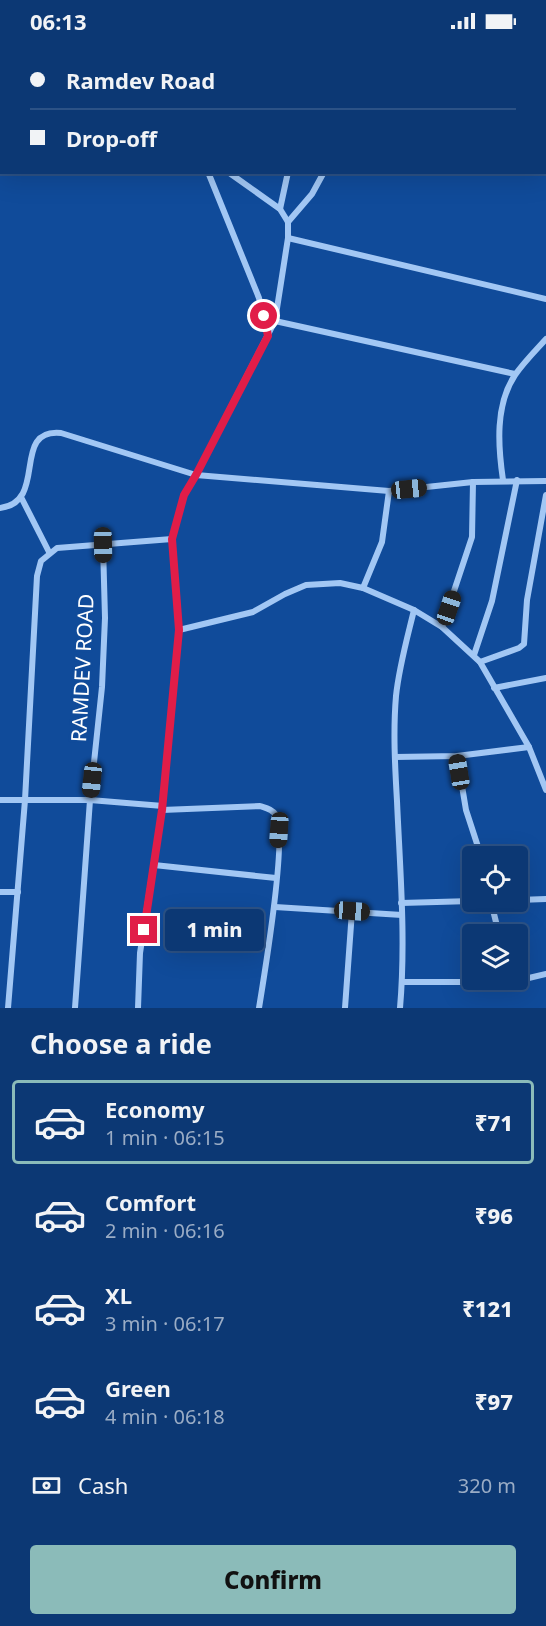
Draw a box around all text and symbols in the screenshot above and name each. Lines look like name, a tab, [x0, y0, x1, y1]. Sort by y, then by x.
text: 06:13	[30, 6, 87, 36]
text: Ramdev Road	[66, 65, 215, 95]
text: Drop-off	[66, 123, 157, 153]
route start	[250, 302, 277, 329]
car	[390, 478, 428, 500]
car	[94, 527, 112, 563]
car	[435, 588, 463, 628]
street label: RAMDEV ROAD	[64, 593, 100, 743]
car	[447, 753, 471, 791]
car	[81, 761, 103, 799]
car	[269, 811, 289, 849]
map controls	[462, 846, 528, 990]
button: locate	[462, 846, 528, 912]
car	[333, 901, 371, 921]
callout: 1 min	[165, 909, 264, 951]
route end	[130, 916, 157, 943]
text: 1 min	[187, 916, 242, 943]
button: layers	[462, 924, 528, 990]
text: Choose a ride	[30, 1025, 212, 1062]
text: Economy	[105, 1094, 204, 1124]
icon: car	[33, 1095, 87, 1149]
text: ₹71	[475, 1107, 513, 1137]
text: 1 min · 06:15	[105, 1124, 225, 1151]
text: Comfort	[105, 1187, 196, 1217]
icon: car	[33, 1188, 87, 1242]
text: ₹96	[475, 1200, 513, 1230]
text: 2 min · 06:16	[105, 1217, 225, 1244]
text: XL	[105, 1280, 132, 1310]
icon: car	[33, 1281, 87, 1335]
text: ₹121	[462, 1293, 513, 1323]
text: 3 min · 06:17	[105, 1310, 225, 1337]
text: Green	[105, 1373, 171, 1403]
icon: car	[33, 1374, 87, 1428]
text: ₹97	[475, 1386, 513, 1416]
text: 4 min · 06:18	[105, 1403, 225, 1430]
icon: cash	[30, 1469, 63, 1502]
text: Cash	[78, 1470, 128, 1500]
text: 320 m	[458, 1472, 516, 1499]
button: Confirm	[30, 1545, 516, 1614]

